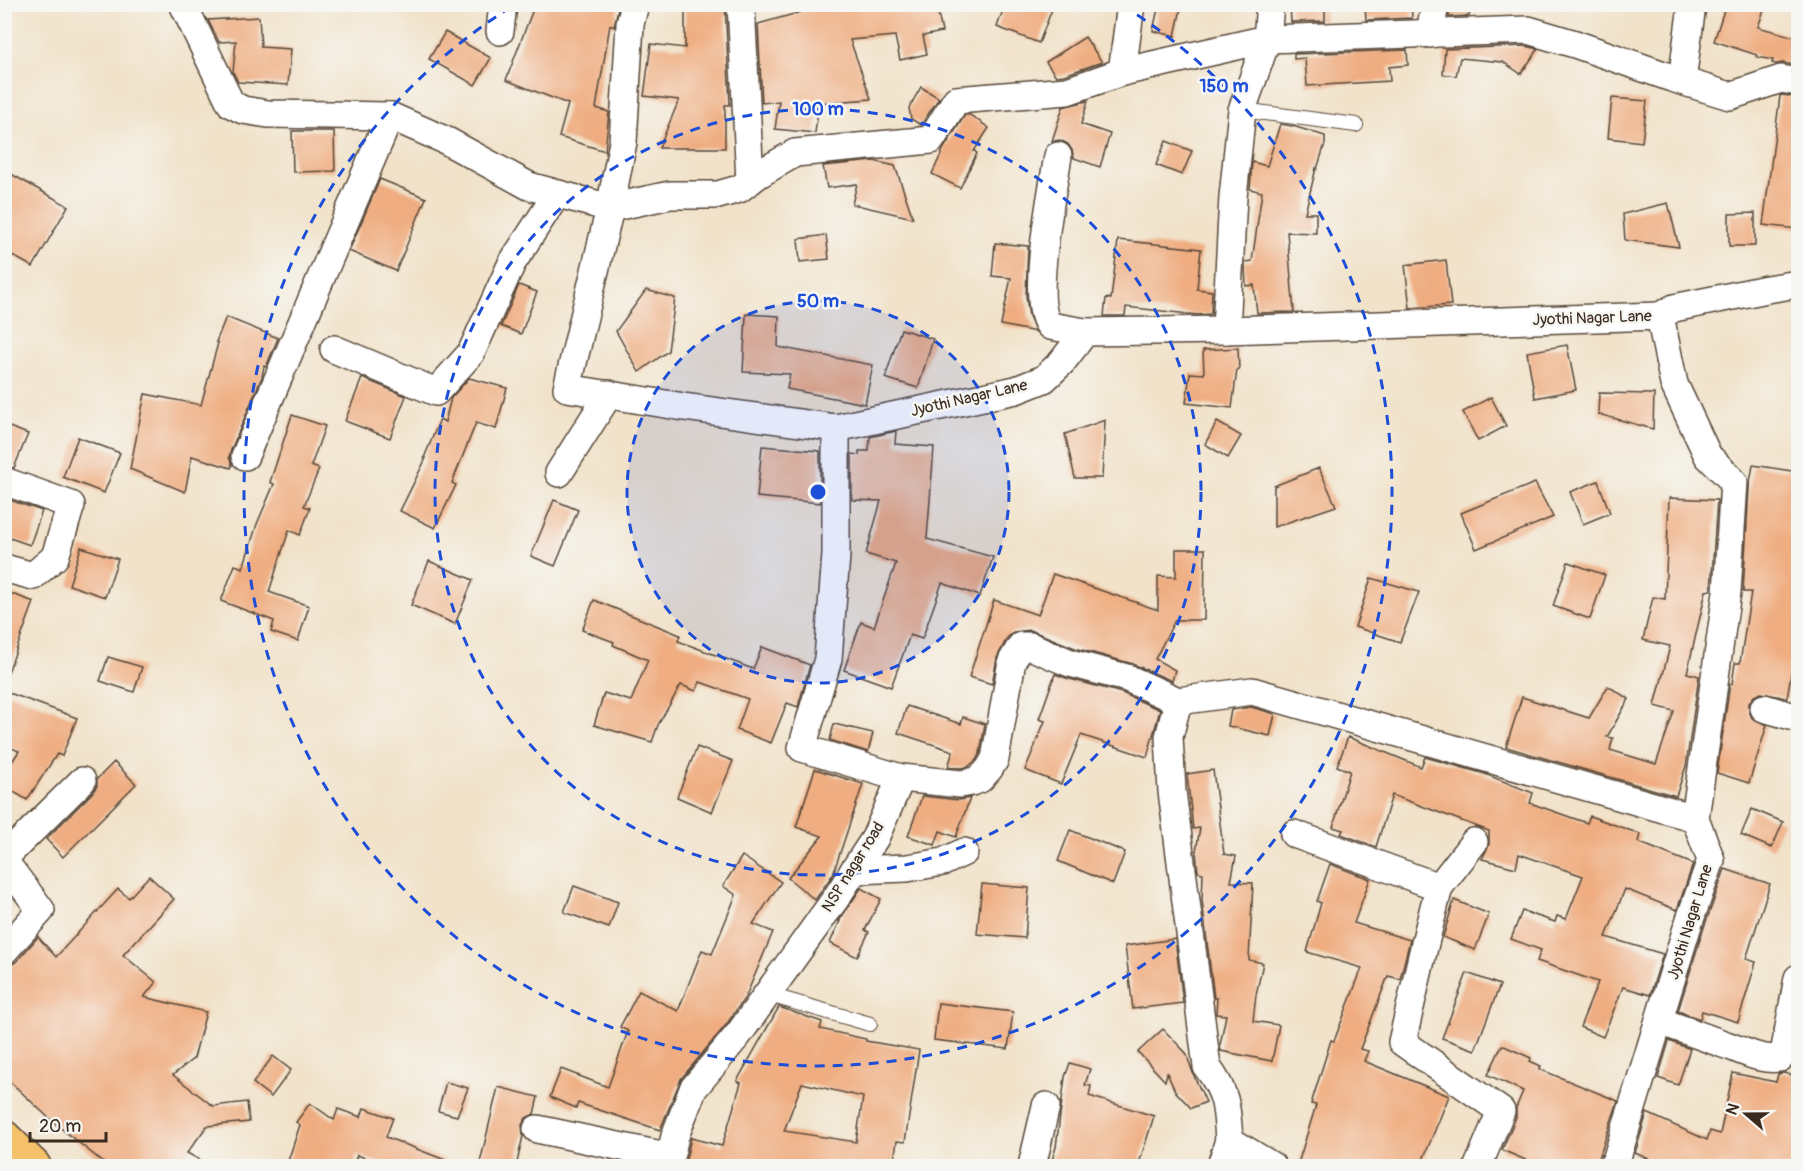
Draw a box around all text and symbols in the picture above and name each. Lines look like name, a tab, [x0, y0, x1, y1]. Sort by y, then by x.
text: 150 m	[1200, 75, 1249, 98]
text: 100 m	[792, 98, 844, 121]
text: 50 m	[797, 290, 839, 313]
street label: Jyothi Nagar Lane	[1532, 306, 1652, 330]
street label: Jyothi Nagar Lane	[909, 375, 1030, 421]
centre of rings	[808, 482, 828, 502]
street label: NSP nagar road	[817, 818, 889, 916]
street label: Jyothi Nagar Lane	[1663, 862, 1717, 982]
north arrow	[1716, 1084, 1776, 1144]
text: N	[1722, 1101, 1744, 1118]
scale bar	[30, 1105, 106, 1143]
text: 20 m	[39, 1115, 81, 1138]

